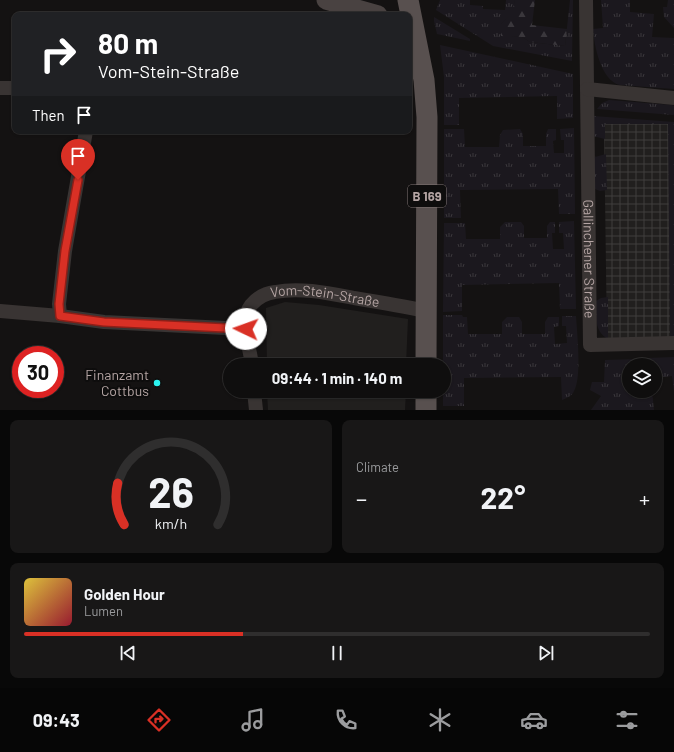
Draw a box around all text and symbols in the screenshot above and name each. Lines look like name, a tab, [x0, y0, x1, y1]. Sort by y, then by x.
text: 80 m	[98, 26, 158, 60]
icon: right	[32, 28, 84, 80]
text: Vom-Stein-Straße	[98, 60, 239, 82]
icon: arrive	[73, 104, 95, 126]
text: Then	[32, 106, 65, 124]
pin	[61, 139, 95, 180]
icon: arrive	[67, 145, 89, 167]
road number: B 169	[408, 185, 446, 207]
street label: Gallinchener Straße	[580, 199, 599, 319]
street label: Vom-Stein-Straße	[269, 281, 381, 310]
position arrow	[225, 308, 267, 350]
speed limit sign: 30	[12, 346, 64, 398]
map controls	[622, 358, 662, 398]
button: layers	[622, 358, 662, 398]
place label: Finanzamt Cottbus	[85, 366, 149, 399]
text: 09:44 · 1 min · 140 m	[272, 369, 402, 387]
marker: Finanzamt Cottbus	[152, 378, 162, 388]
text: Climate	[356, 459, 399, 475]
text: 26	[148, 465, 194, 515]
text: 22°	[481, 479, 525, 515]
text: −	[356, 485, 367, 511]
text: +	[639, 485, 650, 511]
text: km/h	[155, 514, 187, 531]
text: Golden Hour	[84, 585, 165, 603]
text: Lumen	[84, 603, 123, 619]
icon: previous	[117, 642, 139, 664]
icon: pause	[326, 642, 348, 664]
icon: next	[535, 642, 557, 664]
icon: directions	[145, 706, 173, 734]
icon: music	[239, 706, 267, 734]
icon: phone	[332, 706, 360, 734]
icon: climate	[426, 706, 454, 734]
icon: car	[520, 706, 548, 734]
icon: filters	[613, 706, 641, 734]
text: 09:43	[33, 709, 80, 731]

